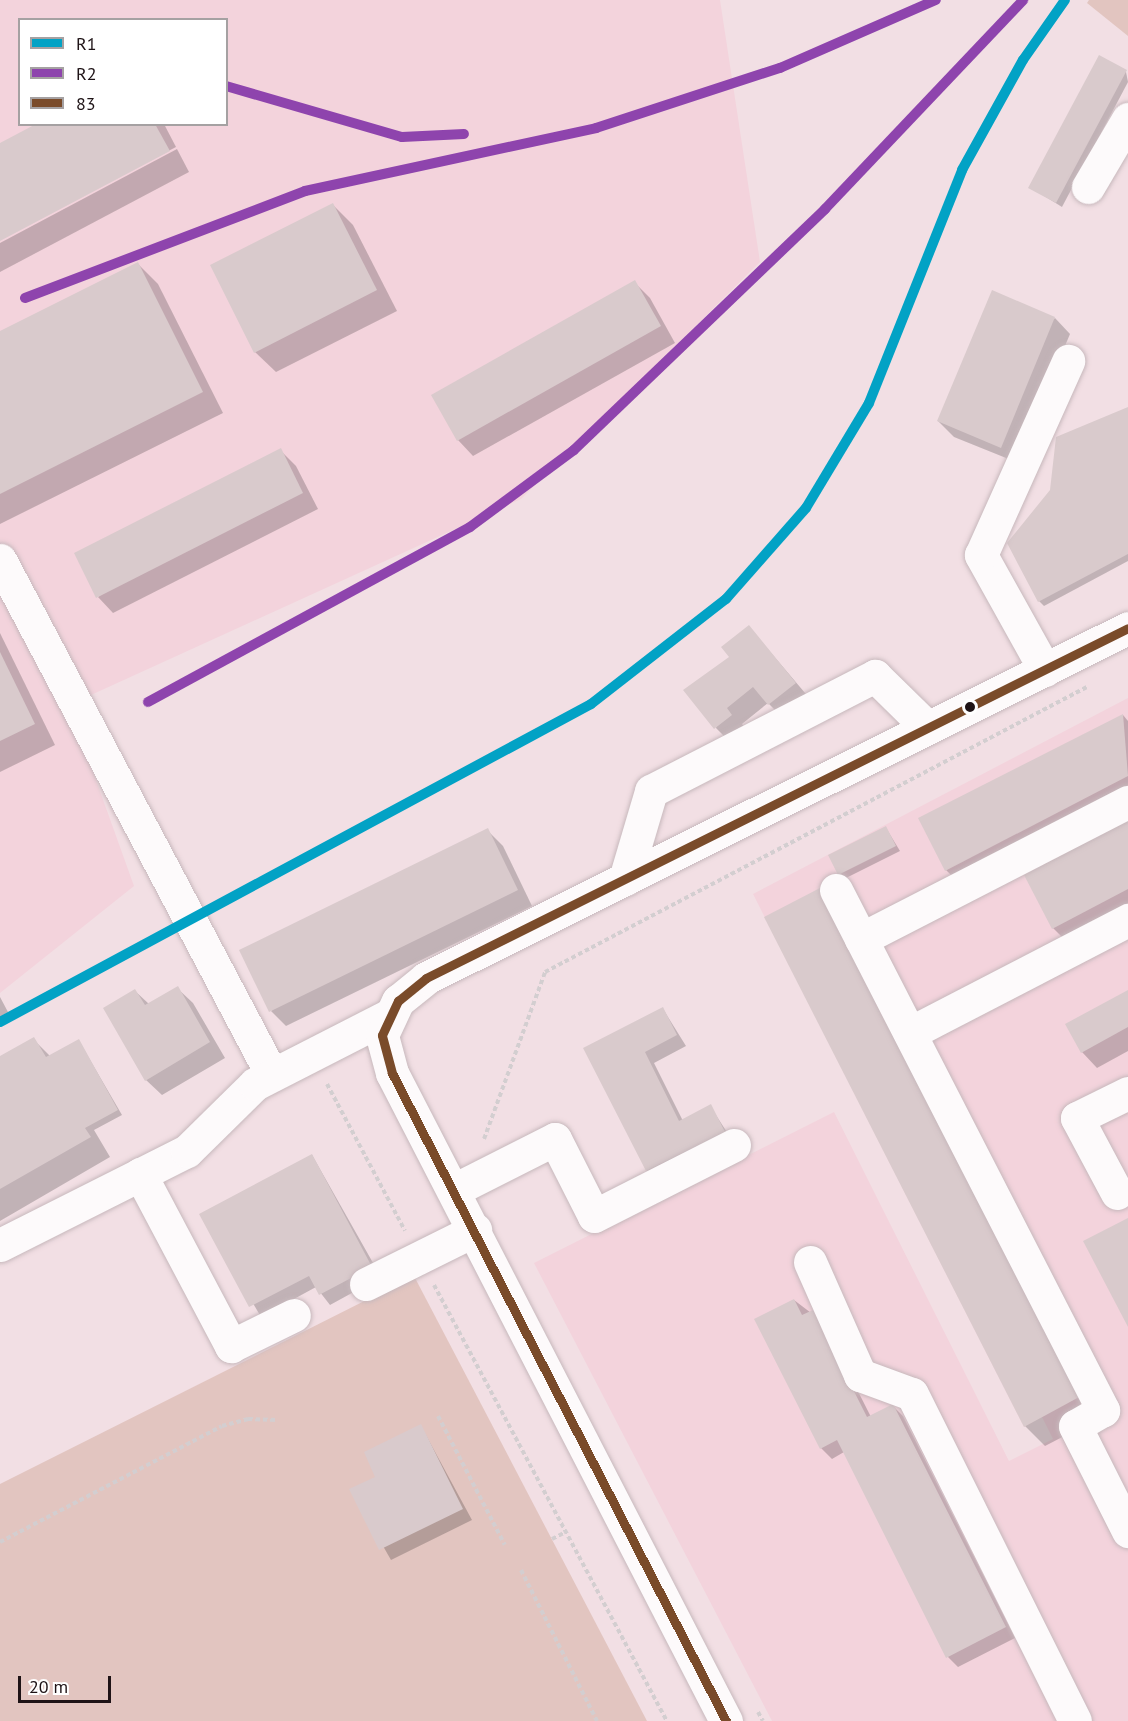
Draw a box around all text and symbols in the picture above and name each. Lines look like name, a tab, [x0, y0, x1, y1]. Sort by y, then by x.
legend	[18, 18, 228, 126]
text: R1	[76, 32, 97, 55]
text: R2	[76, 62, 97, 85]
text: 83	[76, 92, 96, 115]
unlabelled marker	[964, 701, 976, 713]
scale bar	[21, 1664, 114, 1702]
text: 20 m	[29, 1675, 68, 1698]

